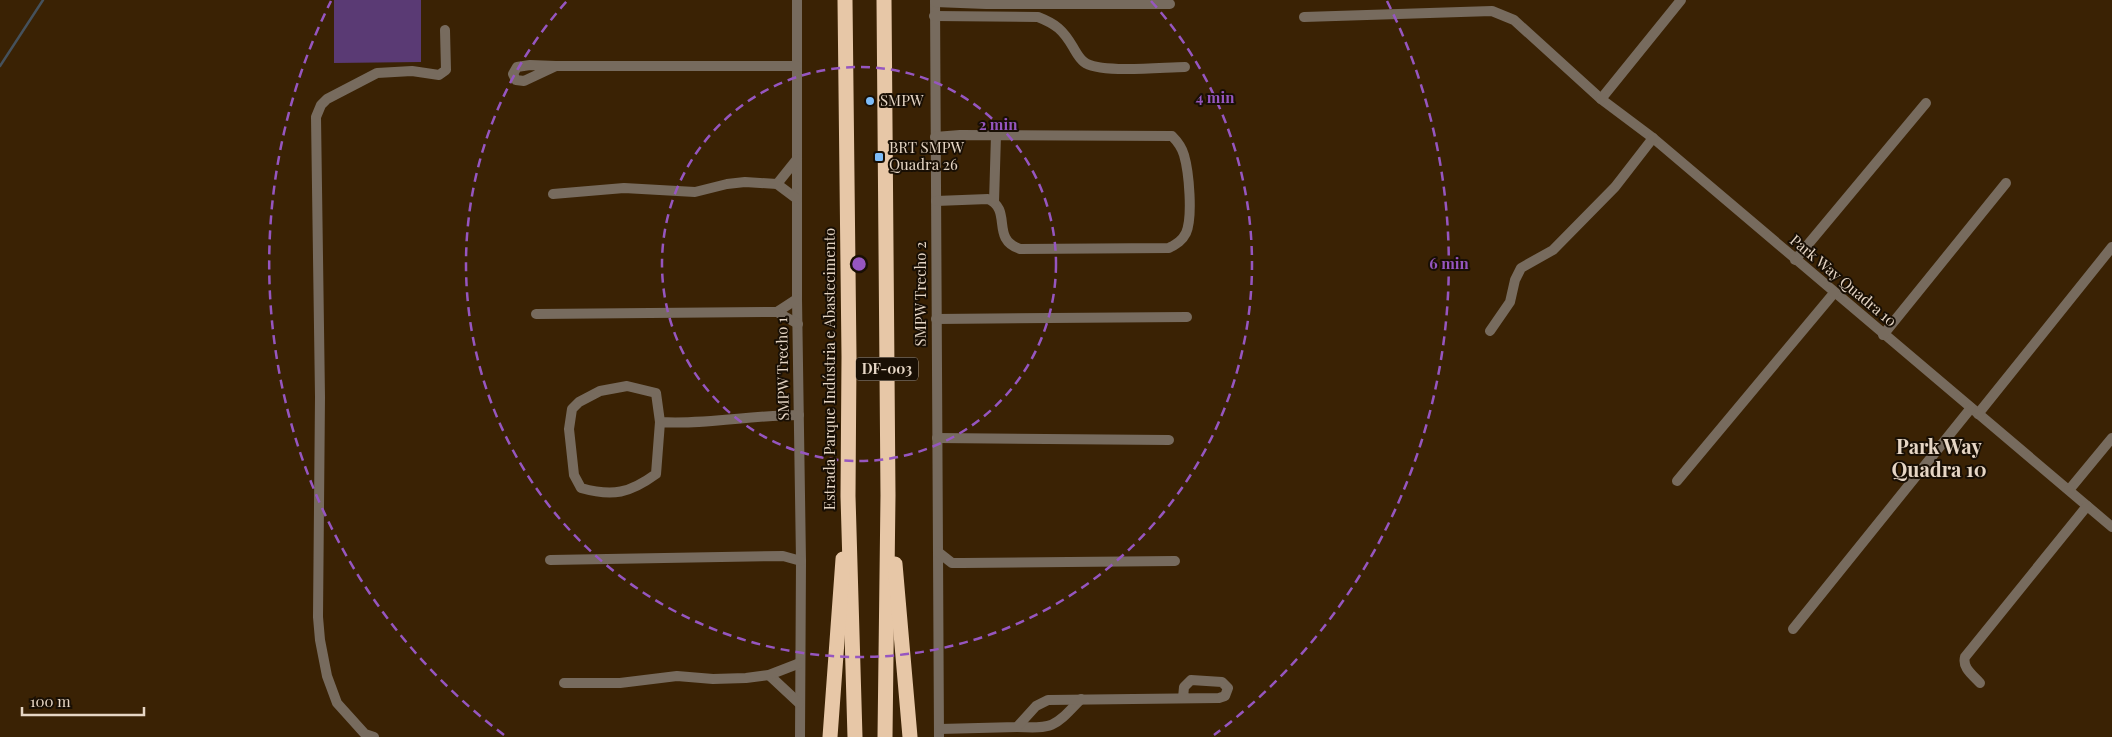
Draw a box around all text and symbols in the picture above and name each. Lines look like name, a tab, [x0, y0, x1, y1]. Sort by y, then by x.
text: 4 min	[1196, 87, 1235, 107]
place label: SMPW	[880, 90, 924, 110]
marker: SMPW	[864, 95, 876, 107]
text: 2 min	[979, 114, 1018, 134]
place label: BRT SMPW Quadra 26	[889, 137, 964, 174]
marker: BRT SMPW Quadra 26	[873, 151, 885, 163]
street label: Estrada Parque Indústria e Abastecimento	[819, 228, 839, 510]
street label: Park Way Quadra 10	[1786, 230, 1901, 331]
street label: SMPW Trecho 2	[910, 242, 930, 346]
text: 6 min	[1429, 253, 1469, 273]
centre of rings	[850, 255, 868, 273]
street label: SMPW Trecho 1	[771, 317, 793, 421]
road number: DF-003	[856, 358, 918, 380]
district label: Park Way Quadra 10	[1891, 432, 1987, 482]
scale bar	[22, 684, 145, 716]
text: 100 m	[30, 691, 71, 711]

